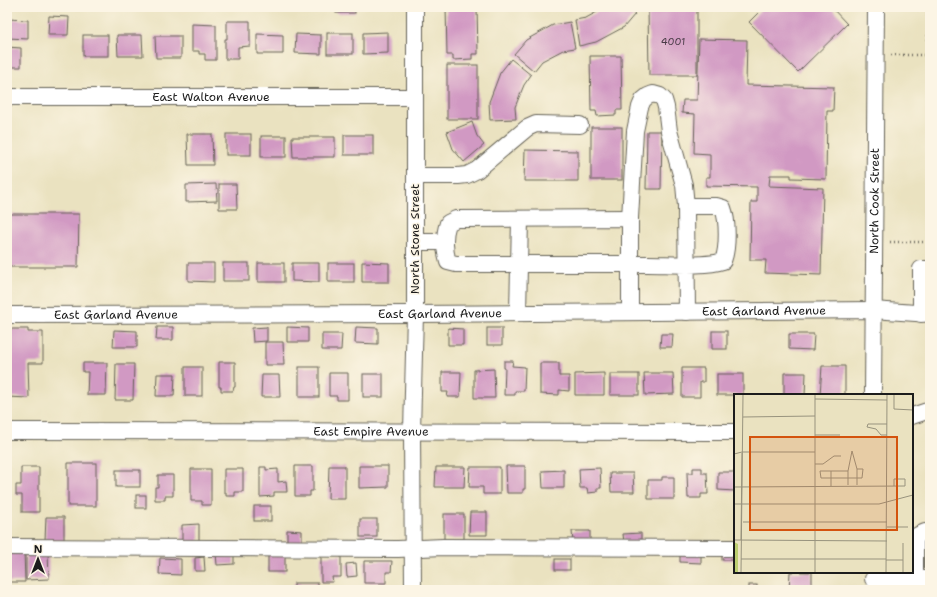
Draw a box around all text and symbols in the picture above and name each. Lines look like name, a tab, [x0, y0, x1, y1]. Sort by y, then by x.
house number: 4001	[661, 35, 685, 48]
street label: East Walton Avenue	[152, 89, 270, 105]
street label: North Cook Street	[866, 148, 883, 254]
street label: North Stone Street	[407, 184, 423, 294]
street label: East Garland Avenue	[702, 302, 826, 319]
street label: East Garland Avenue	[378, 305, 502, 322]
street label: East Garland Avenue	[54, 307, 178, 323]
inset map	[734, 394, 913, 573]
street label: East Empire Avenue	[313, 423, 429, 440]
north arrow	[18, 539, 58, 579]
text: N	[34, 542, 43, 557]

